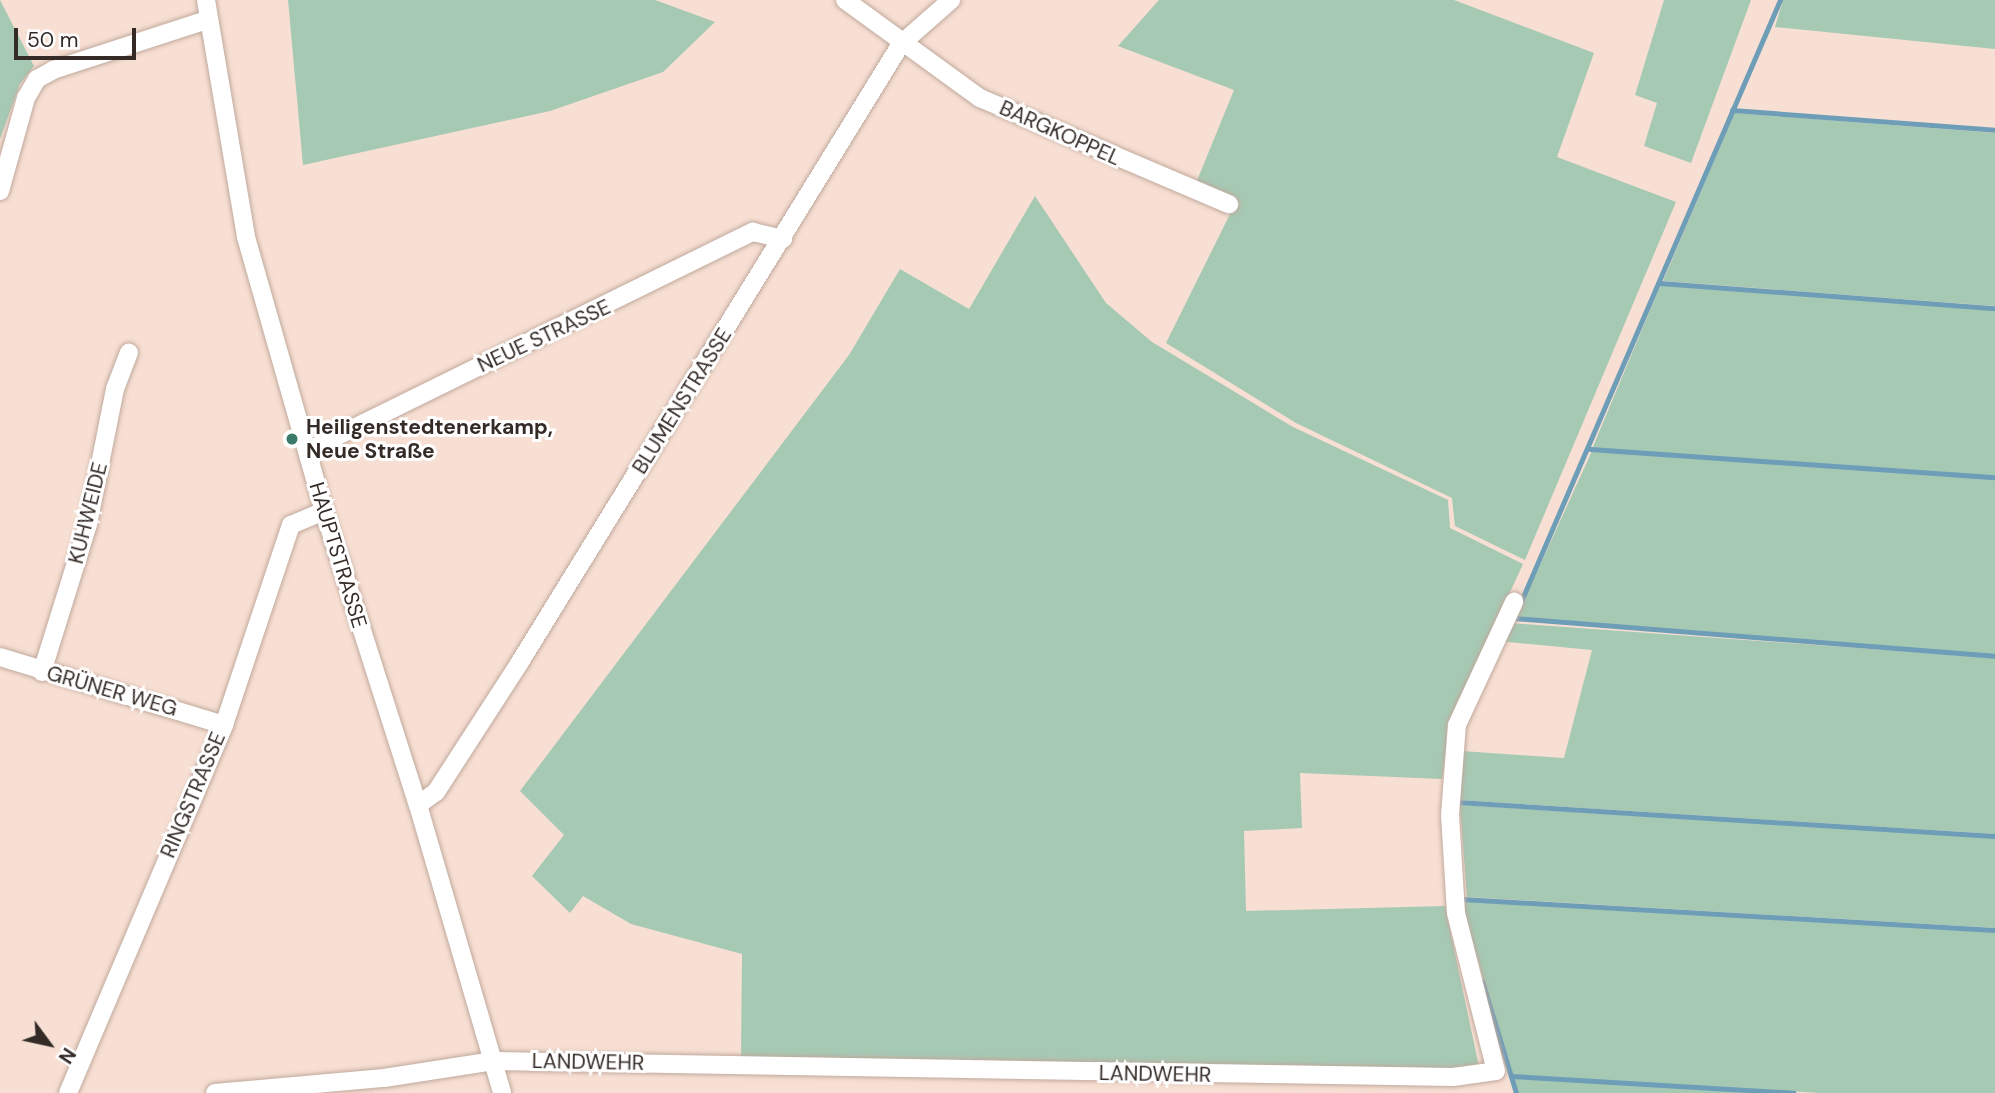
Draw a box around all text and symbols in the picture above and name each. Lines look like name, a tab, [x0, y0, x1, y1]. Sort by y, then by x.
scale bar	[18, 14, 140, 58]
text: 50 m	[27, 26, 78, 54]
street label: BARGKOPPEL	[996, 95, 1124, 171]
street label: NEUE STRASSE	[473, 294, 615, 378]
street label: BLUMENSTRASSE	[627, 323, 737, 479]
place label: Heiligenstedtenerkamp, Neue Straße	[306, 414, 553, 464]
marker: Heiligenstedtenerkamp, Neue Straße	[284, 431, 300, 447]
street label: KUHWEIDE	[63, 460, 113, 566]
street label: HAUPTSTRASSE	[304, 479, 372, 631]
street label: GRÜNER WEG	[44, 660, 180, 722]
street label: RINGSTRASSE	[155, 728, 231, 862]
north arrow	[14, 1009, 84, 1079]
text: N	[53, 1043, 81, 1068]
street label: LANDWEHR	[532, 1048, 644, 1076]
street label: LANDWEHR	[1099, 1060, 1211, 1088]

